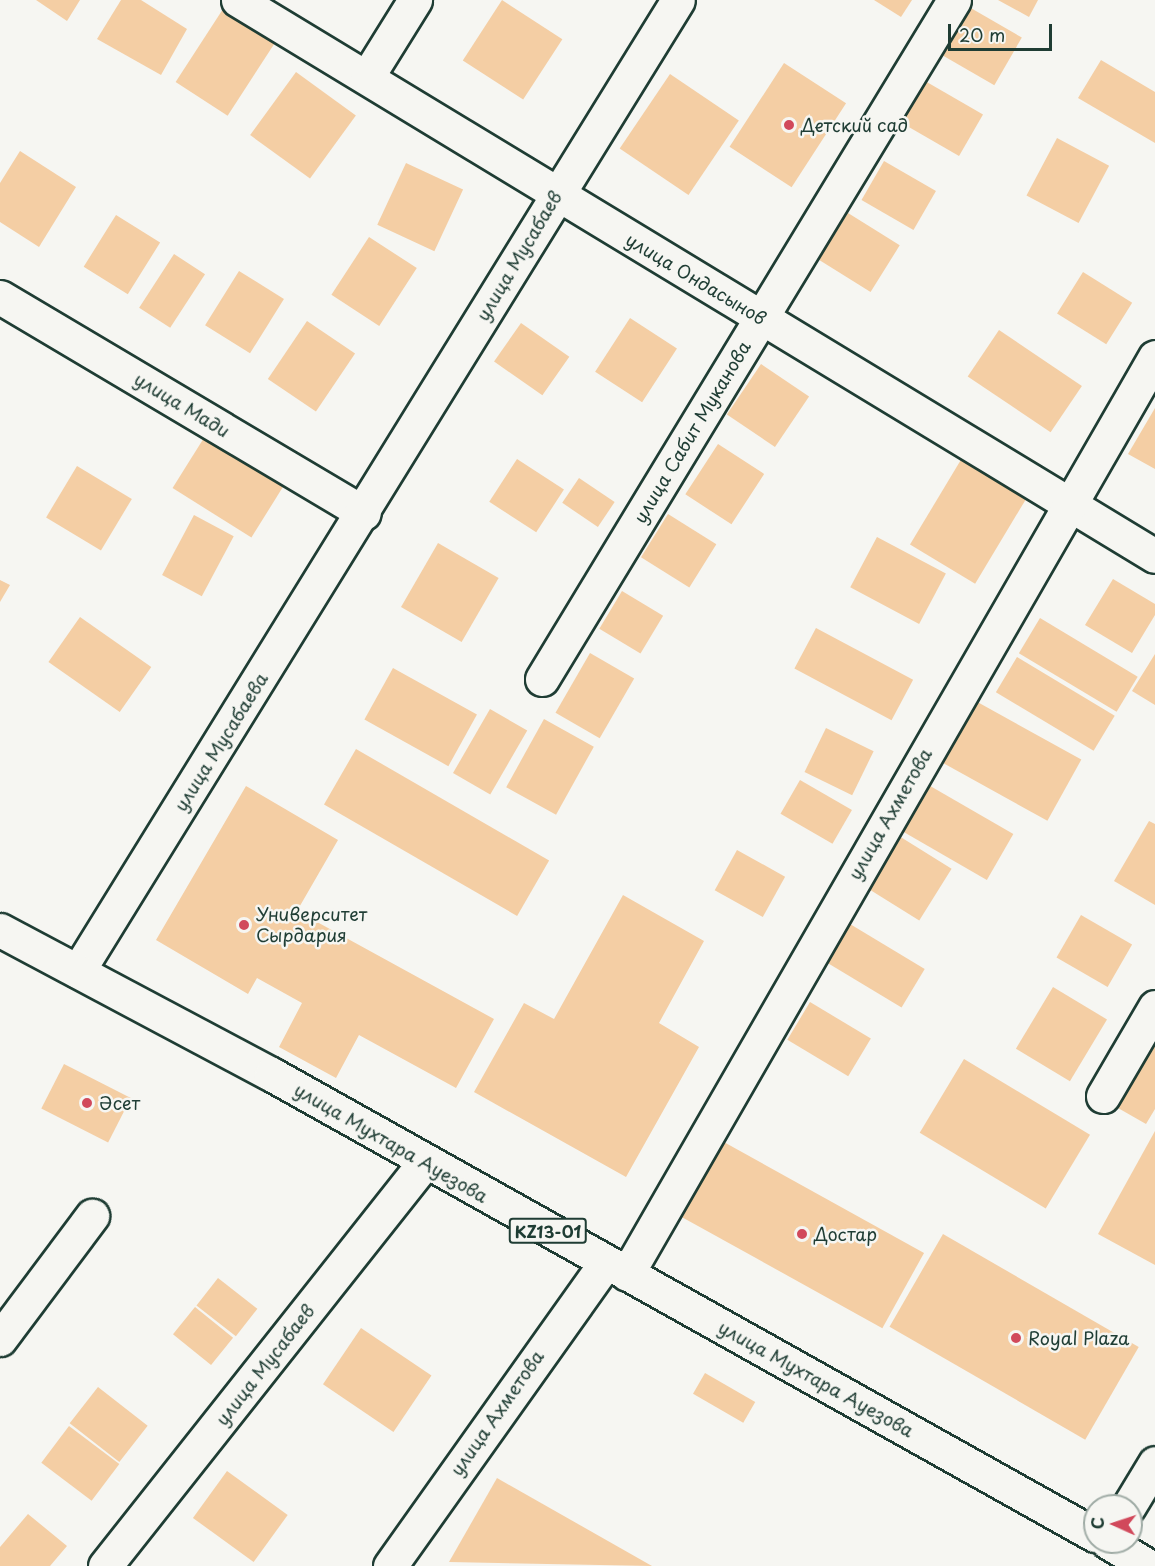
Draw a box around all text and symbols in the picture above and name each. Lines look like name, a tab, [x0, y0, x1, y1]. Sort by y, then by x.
scale bar	[951, 12, 1054, 50]
text: 20 m	[959, 21, 1005, 48]
place label: Детский сад	[801, 114, 910, 136]
marker: Детский сад	[782, 118, 796, 132]
street label: улица Мусабаев	[472, 187, 566, 325]
street label: улица Ондасынов	[622, 228, 770, 330]
street label: улица Сабит Муканова	[629, 336, 755, 528]
street label: улица Мади	[130, 368, 234, 442]
street label: улица Мусабаева	[169, 668, 273, 816]
street label: улица Ахметова	[844, 744, 936, 884]
place label: Университет Сырдария	[256, 904, 367, 946]
marker: Университет Сырдария	[237, 918, 251, 932]
street label: улица Мухтара Ауезова	[290, 1078, 492, 1208]
place label: Әсет	[99, 1092, 140, 1114]
marker: Әсет	[80, 1096, 94, 1110]
road number: KZ13-01	[508, 1218, 588, 1244]
place label: Достар	[814, 1223, 877, 1245]
marker: Достар	[795, 1227, 809, 1241]
street label: улица Мусабаев	[211, 1300, 319, 1430]
street label: улица Мухтара Ауезова	[714, 1316, 918, 1442]
place label: Royal Plaza	[1028, 1327, 1129, 1349]
marker: Royal Plaza	[1009, 1331, 1023, 1345]
street label: улица Ахметова	[446, 1346, 548, 1480]
north arrow	[1083, 1494, 1143, 1554]
text: С	[1085, 1517, 1109, 1530]

